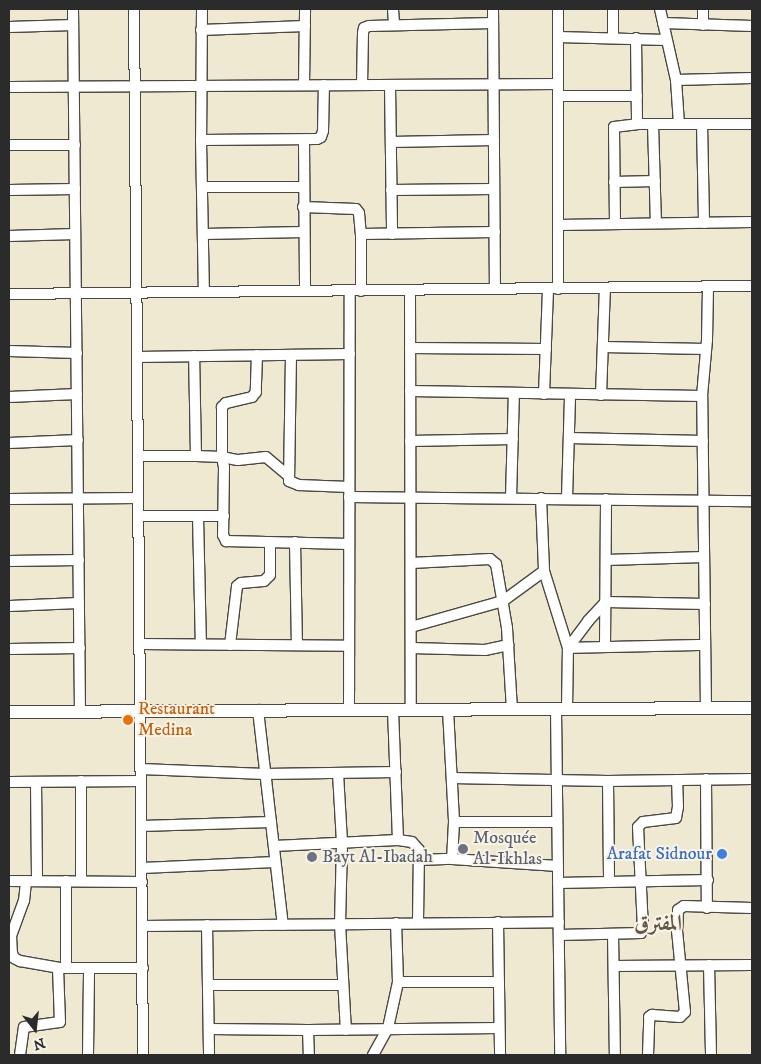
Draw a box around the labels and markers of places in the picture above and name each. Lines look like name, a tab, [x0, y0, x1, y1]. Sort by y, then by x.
place label: Restaurant Medina	[138, 699, 215, 742]
marker: Restaurant Medina	[122, 714, 134, 726]
place label: Mosquée Al-Ikhlas	[473, 828, 542, 871]
marker: Mosquée Al-Ikhlas	[457, 843, 469, 855]
place label: Arafat Sidnour	[607, 843, 712, 865]
place label: Bayt Al-Ibadah	[322, 846, 433, 868]
marker: Arafat Sidnour	[716, 848, 728, 860]
marker: Bayt Al-Ibadah	[306, 851, 318, 863]

